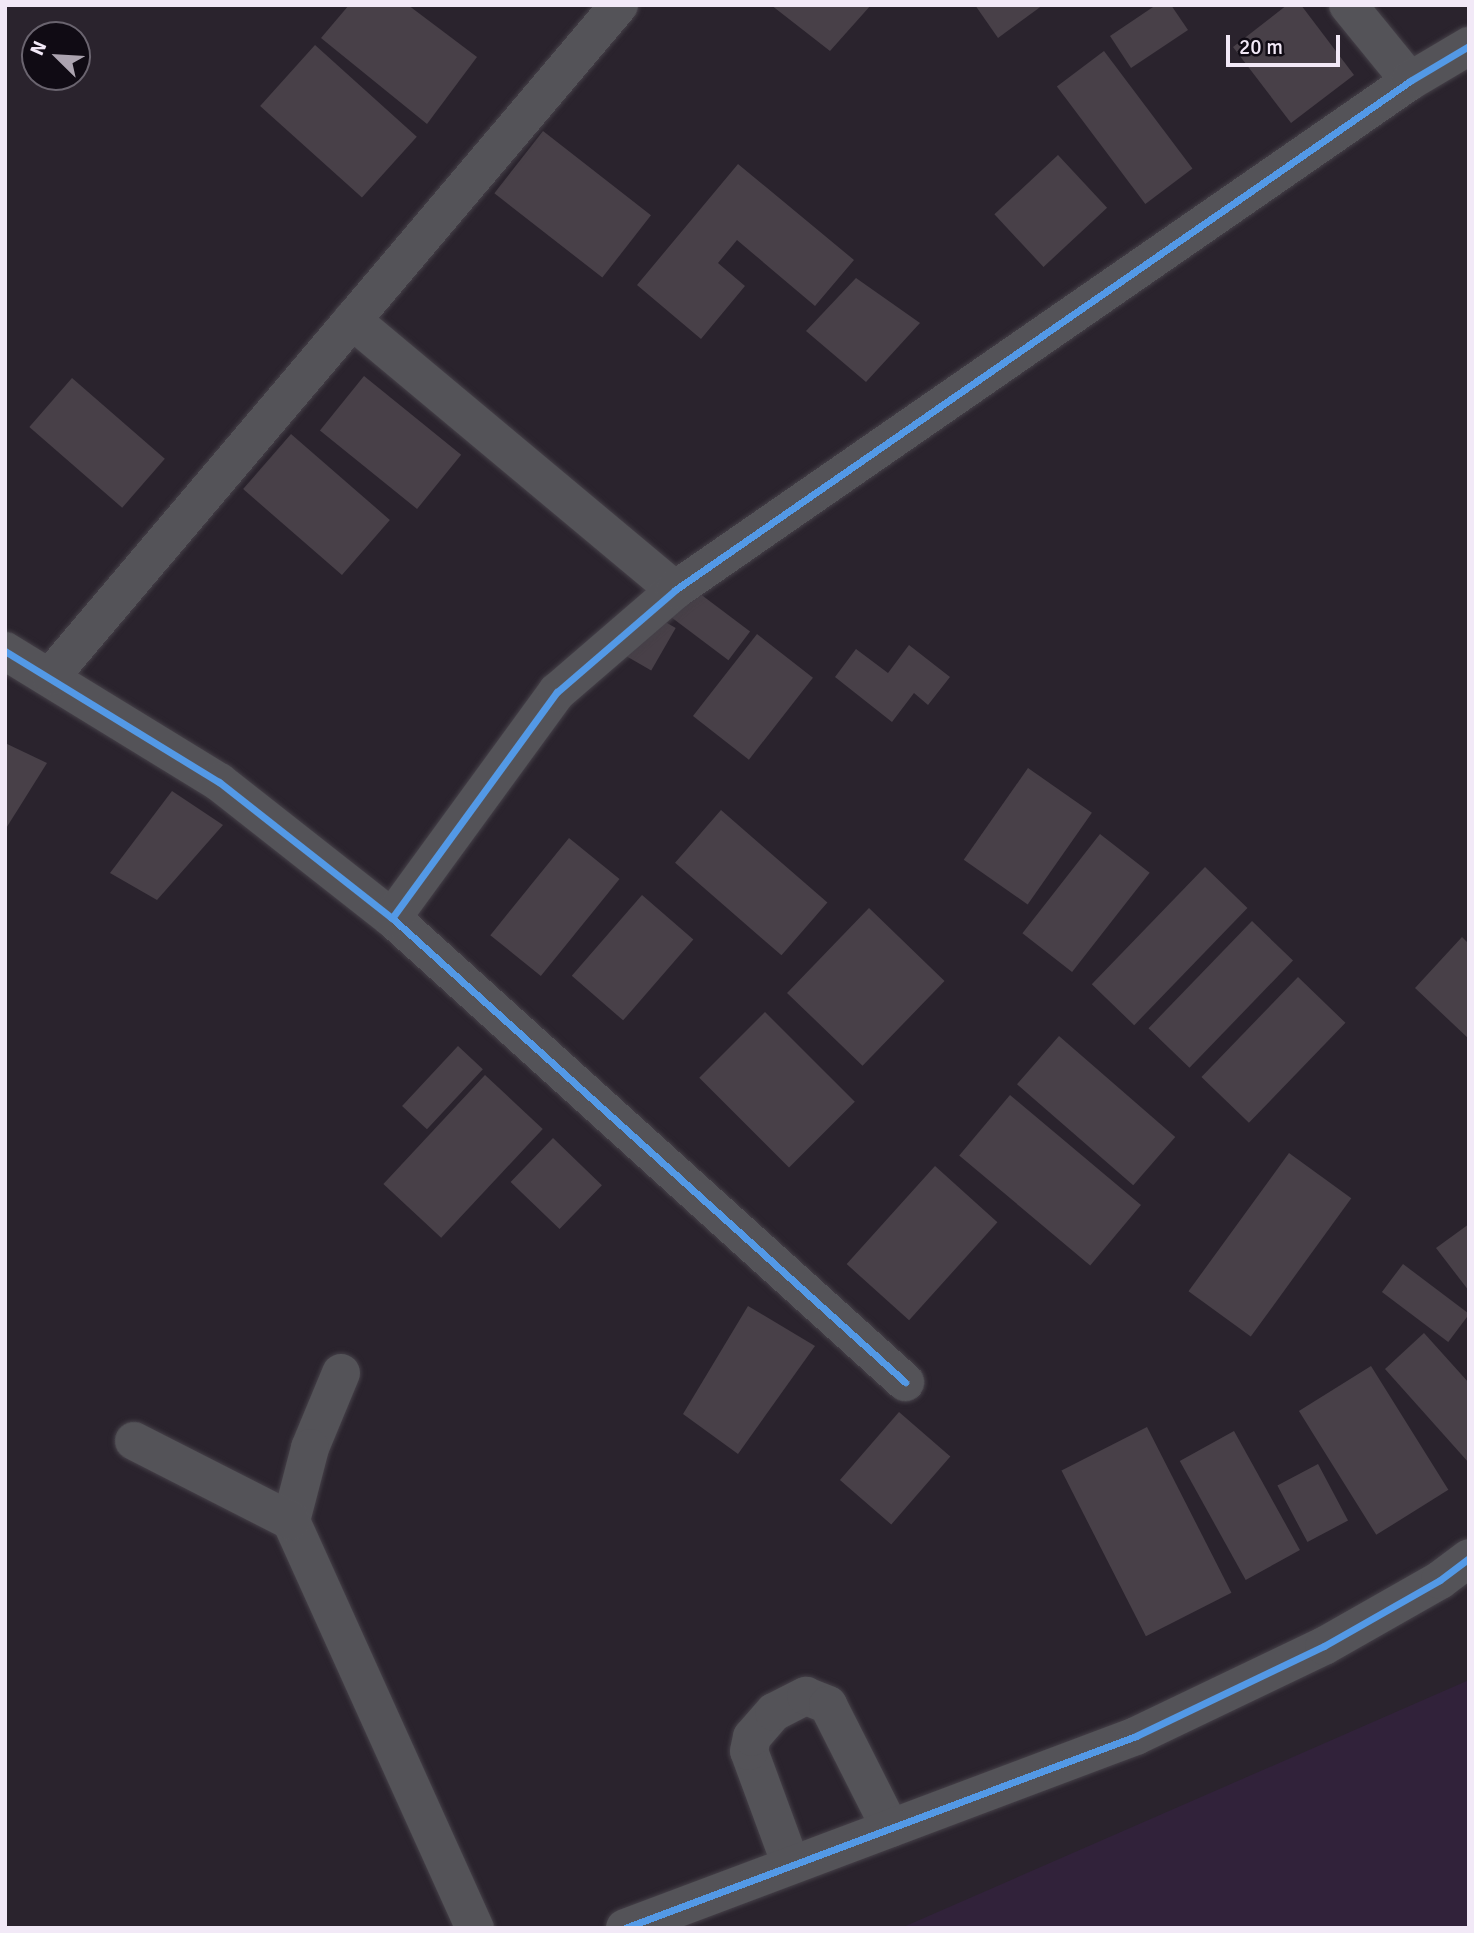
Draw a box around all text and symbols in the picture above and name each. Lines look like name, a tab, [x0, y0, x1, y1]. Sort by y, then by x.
north arrow	[21, 21, 91, 91]
scale bar	[1229, 21, 1343, 65]
text: 20 m	[1239, 34, 1283, 60]
text: N	[25, 37, 52, 59]

